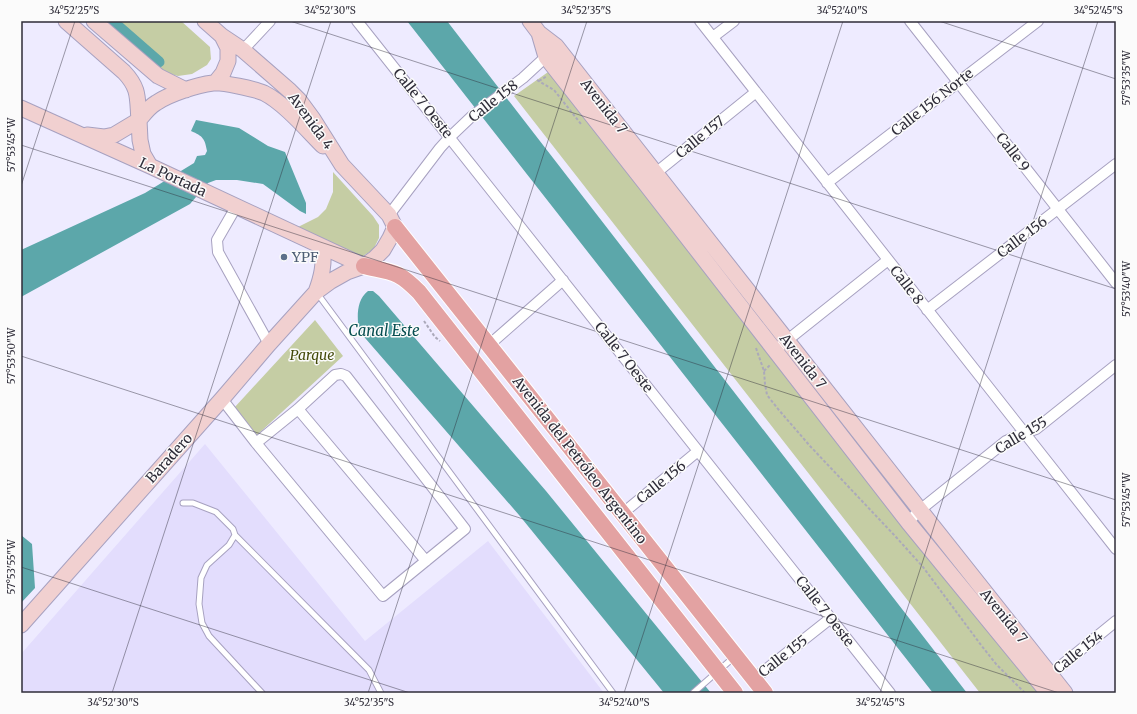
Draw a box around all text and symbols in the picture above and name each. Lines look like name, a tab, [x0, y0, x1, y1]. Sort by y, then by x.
text: 34°52'25"S	[49, 4, 99, 17]
text: 34°52'30"S	[304, 4, 356, 17]
text: 34°52'35"S	[561, 4, 611, 17]
text: 34°52'40"S	[817, 4, 867, 17]
text: 34°52'45"S	[1073, 4, 1123, 17]
text: 57°53'35"W	[1120, 49, 1133, 106]
street label: Calle 7 Oeste	[389, 64, 457, 142]
street label: Calle 156 Norte	[887, 64, 977, 140]
street label: Avenida 7	[576, 74, 631, 137]
street label: Calle 158	[465, 76, 521, 126]
street label: Avenida 4	[284, 88, 338, 153]
street label: Calle 157	[672, 112, 728, 162]
text: 57°53'45"W	[5, 117, 18, 172]
street label: Calle 9	[992, 129, 1034, 175]
street label: La Portada	[136, 154, 210, 201]
street label: Calle 156	[993, 212, 1051, 262]
place label: YPF	[291, 248, 319, 266]
marker: YPF	[279, 252, 289, 262]
text: 57°53'40"W	[1120, 260, 1133, 317]
street label: Calle 8	[886, 262, 928, 308]
street label: Calle 7 Oeste	[591, 318, 657, 396]
water label: Canal Este	[348, 321, 420, 340]
text: 57°53'50"W	[5, 327, 18, 384]
street label: Avenida 7	[775, 329, 830, 392]
park label: Parque	[290, 346, 334, 364]
street label: Avenida del Petróleo Argentino	[508, 372, 651, 547]
street label: Calle 155	[992, 412, 1050, 458]
street label: Baradero	[142, 429, 196, 487]
street label: Calle 156	[633, 457, 689, 507]
text: 57°53'45"W	[1120, 472, 1133, 527]
text: 57°53'55"W	[5, 538, 18, 595]
street label: Calle 7 Oeste	[792, 572, 858, 650]
street label: Avenida 7	[976, 584, 1032, 647]
street label: Calle 154	[1050, 626, 1107, 677]
street label: Calle 155	[755, 631, 811, 681]
text: 34°52'30"S	[87, 696, 139, 709]
text: 34°52'35"S	[344, 696, 394, 709]
text: 34°52'40"S	[599, 696, 649, 709]
text: 34°52'45"S	[855, 696, 905, 709]

